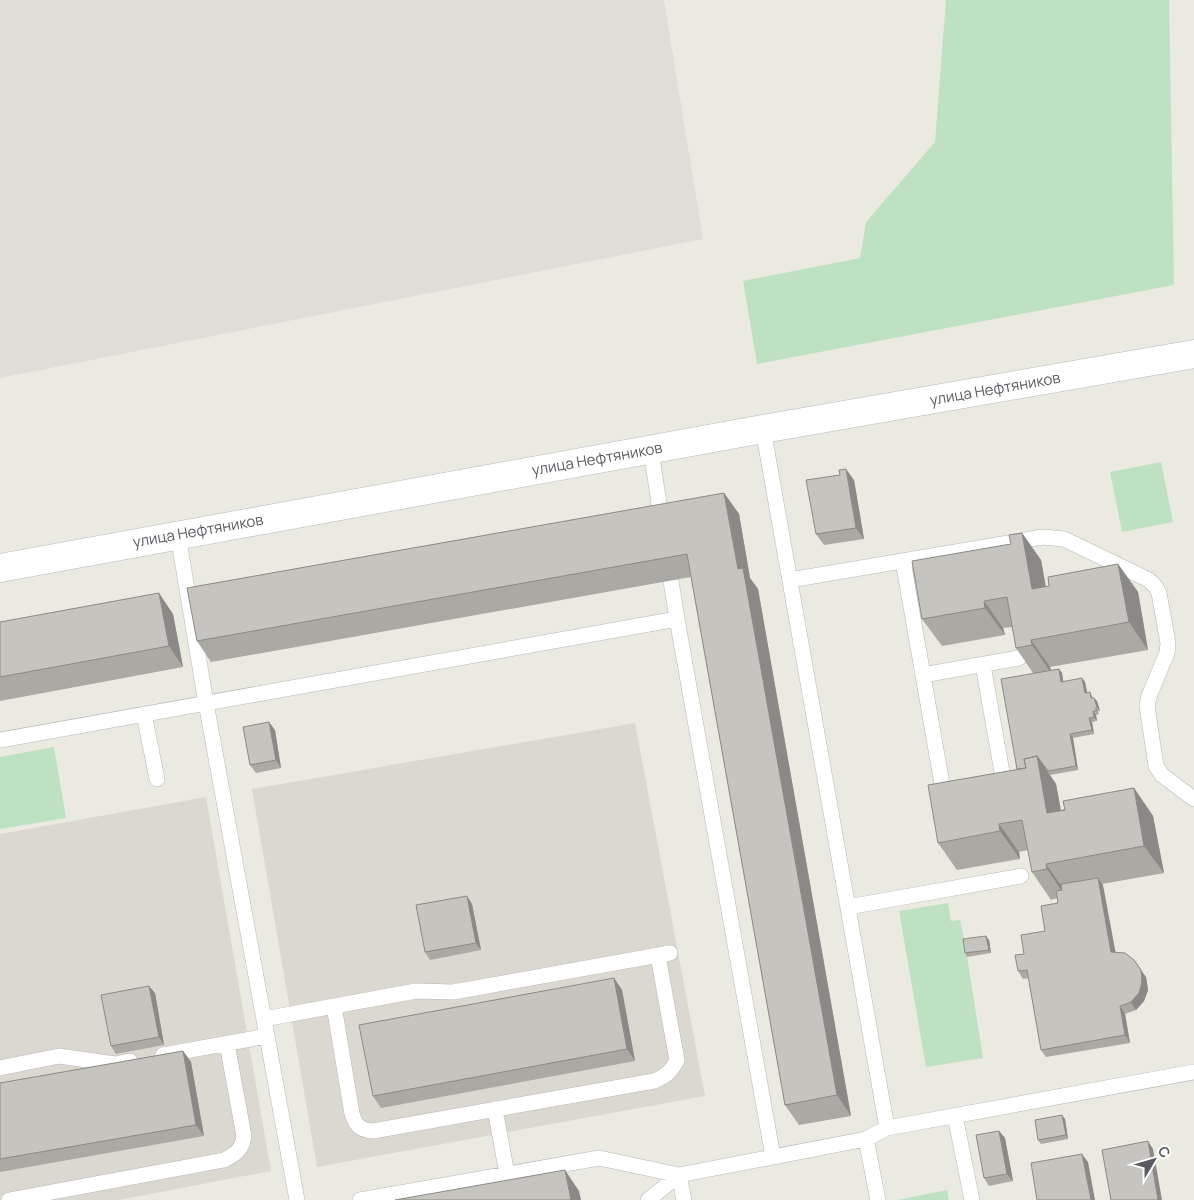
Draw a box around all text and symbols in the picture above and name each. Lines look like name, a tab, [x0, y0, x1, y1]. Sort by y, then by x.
street label: улица Нефтяников	[928, 367, 1062, 410]
street label: улица Нефтяников	[530, 437, 664, 480]
street label: улица Нефтяников	[131, 509, 265, 552]
north arrow	[1129, 1135, 1179, 1185]
text: С	[1154, 1142, 1175, 1162]

